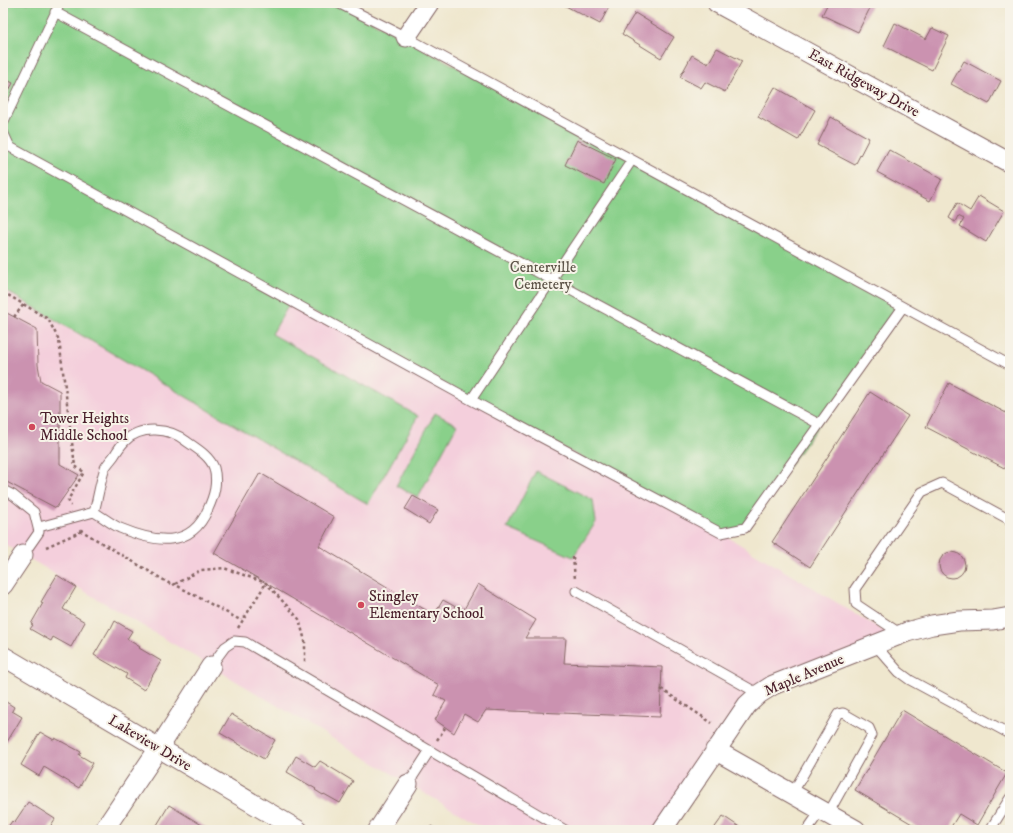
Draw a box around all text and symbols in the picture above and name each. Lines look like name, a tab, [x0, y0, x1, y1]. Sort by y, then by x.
street label: East Ridgeway Drive	[805, 45, 923, 121]
park label: Centerville Cemetery	[510, 258, 576, 294]
place label: Tower Heights Middle School	[40, 409, 129, 445]
marker: Tower Heights Middle School	[27, 422, 37, 432]
place label: Stingley Elementary School	[369, 587, 484, 623]
marker: Stingley Elementary School	[356, 600, 366, 610]
street label: Maple Avenue	[761, 650, 847, 700]
street label: Lakeview Drive	[105, 711, 195, 775]

